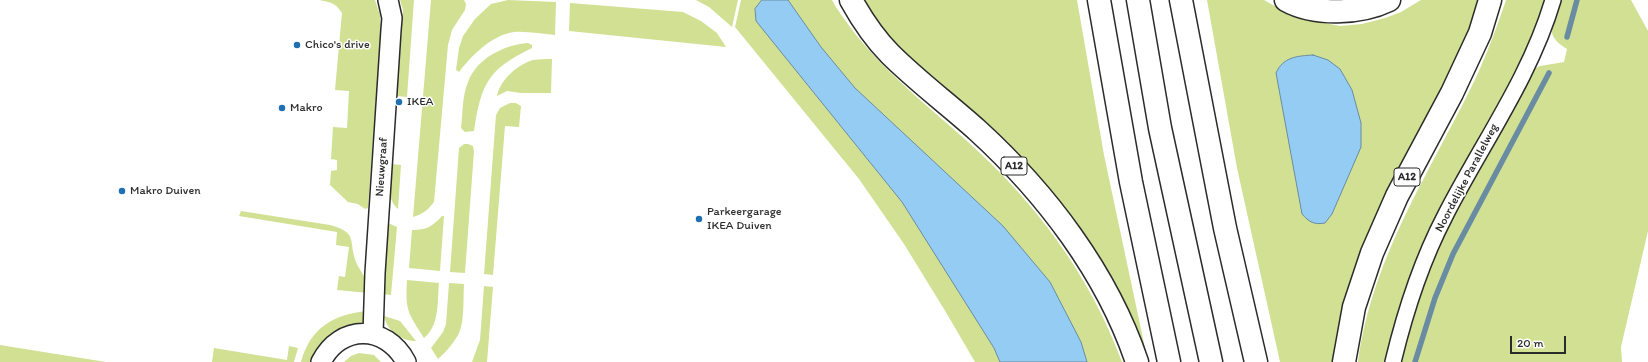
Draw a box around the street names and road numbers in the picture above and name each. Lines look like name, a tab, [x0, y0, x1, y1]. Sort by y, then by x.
street label: Noordelijke Parallelweg	[1432, 121, 1502, 235]
street label: Nieuwgraaf	[373, 137, 391, 197]
road number: A12	[1001, 157, 1027, 175]
road number: A12	[1394, 168, 1420, 186]

